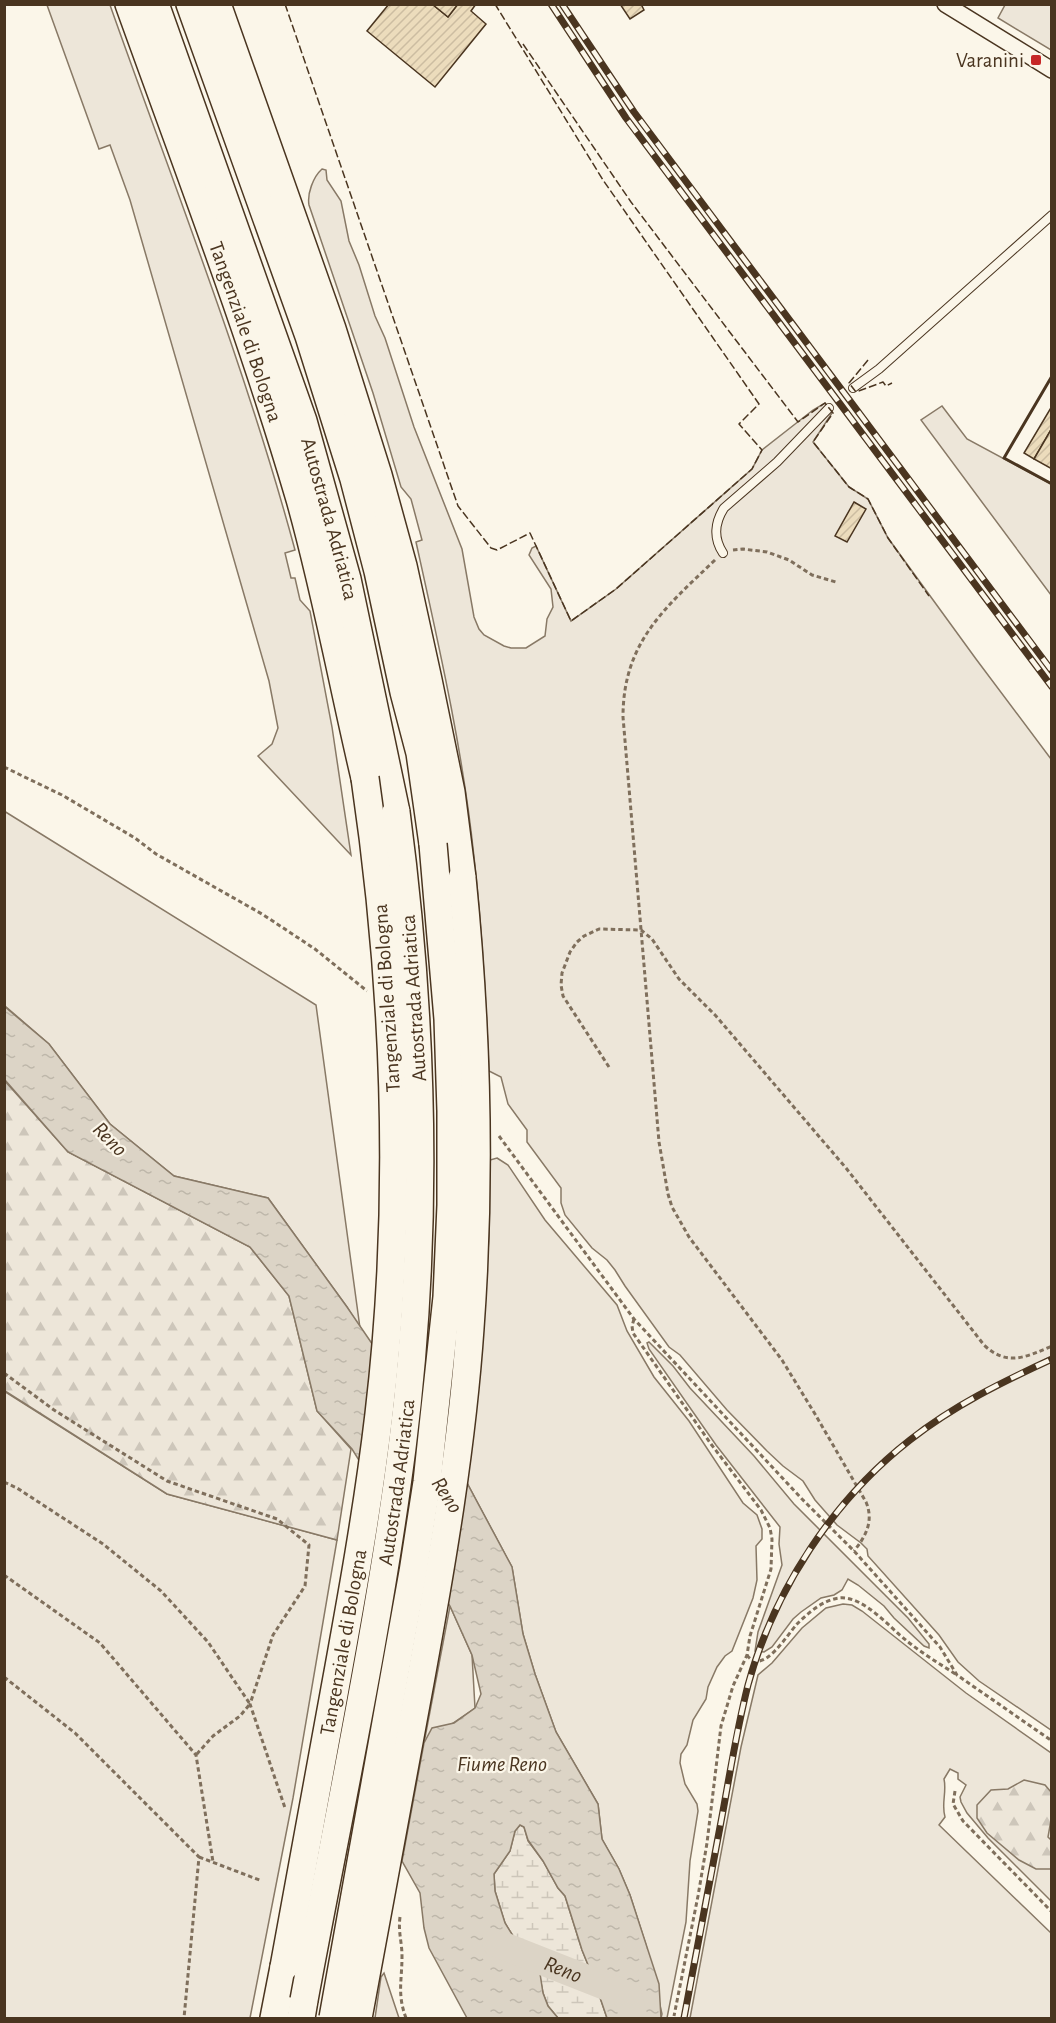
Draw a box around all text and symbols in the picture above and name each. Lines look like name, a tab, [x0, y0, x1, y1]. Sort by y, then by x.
place label: Varanini	[956, 50, 1024, 71]
marker: Varanini	[1029, 53, 1043, 67]
street label: Tangenziale di Bologna	[206, 239, 286, 425]
street label: Autostrada Adriatica	[298, 435, 362, 602]
street label: Tangenziale di Bologna	[370, 903, 404, 1093]
street label: Autostrada Adriatica	[398, 913, 430, 1082]
water label: Reno	[89, 1118, 131, 1160]
street label: Autostrada Adriatica	[374, 1398, 418, 1567]
water label: Reno	[427, 1473, 467, 1517]
street label: Tangenziale di Bologna	[316, 1547, 370, 1737]
water label: Fiume Reno	[457, 1753, 547, 1775]
water label: Reno	[541, 1952, 585, 1987]

